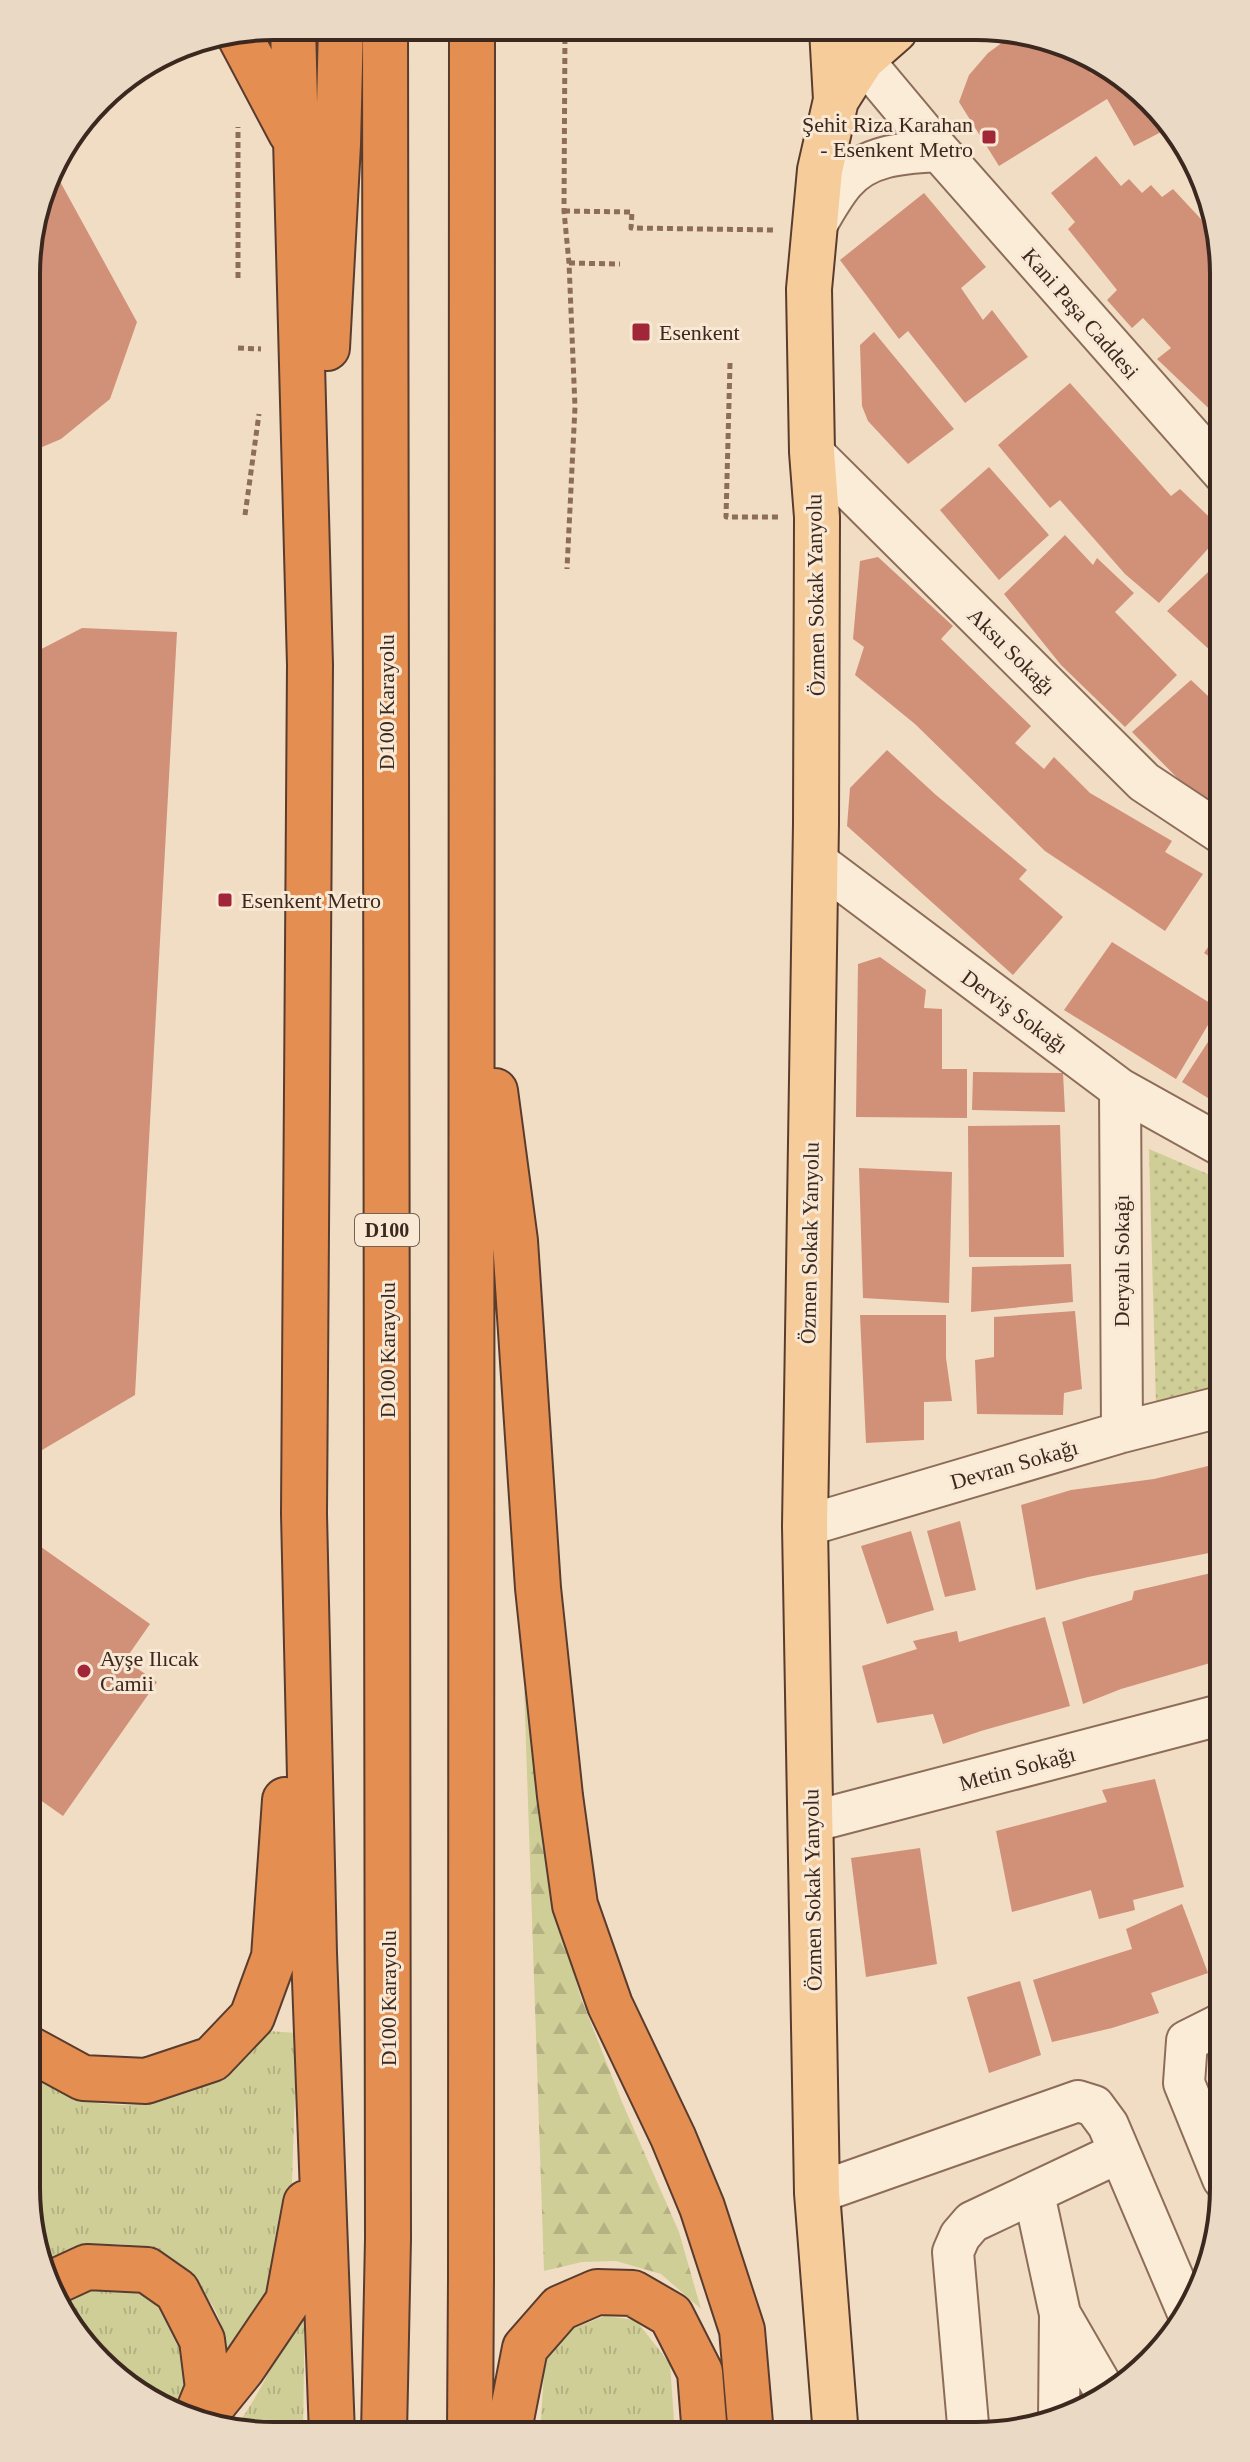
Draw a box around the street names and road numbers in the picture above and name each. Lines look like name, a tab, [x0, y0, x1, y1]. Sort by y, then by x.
street label: Kani Paşa Caddesi	[1017, 243, 1144, 384]
street label: Özmen Sokak Yanyolu	[801, 494, 830, 696]
street label: Aksu Sokağı	[963, 603, 1060, 700]
street label: D100 Karayolu	[374, 634, 399, 770]
street label: Derviş Sokağı	[957, 964, 1073, 1058]
street label: Özmen Sokak Yanyolu	[795, 1142, 824, 1344]
street label: Deryalı Sokağı	[1109, 1195, 1134, 1327]
road number: D100	[355, 1214, 419, 1246]
street label: D100 Karayolu	[375, 1282, 400, 1418]
street label: Devran Sokağı	[948, 1434, 1081, 1495]
street label: Metin Sokağı	[956, 1741, 1078, 1796]
street label: Özmen Sokak Yanyolu	[798, 1789, 827, 1991]
street label: D100 Karayolu	[376, 1930, 401, 2066]

